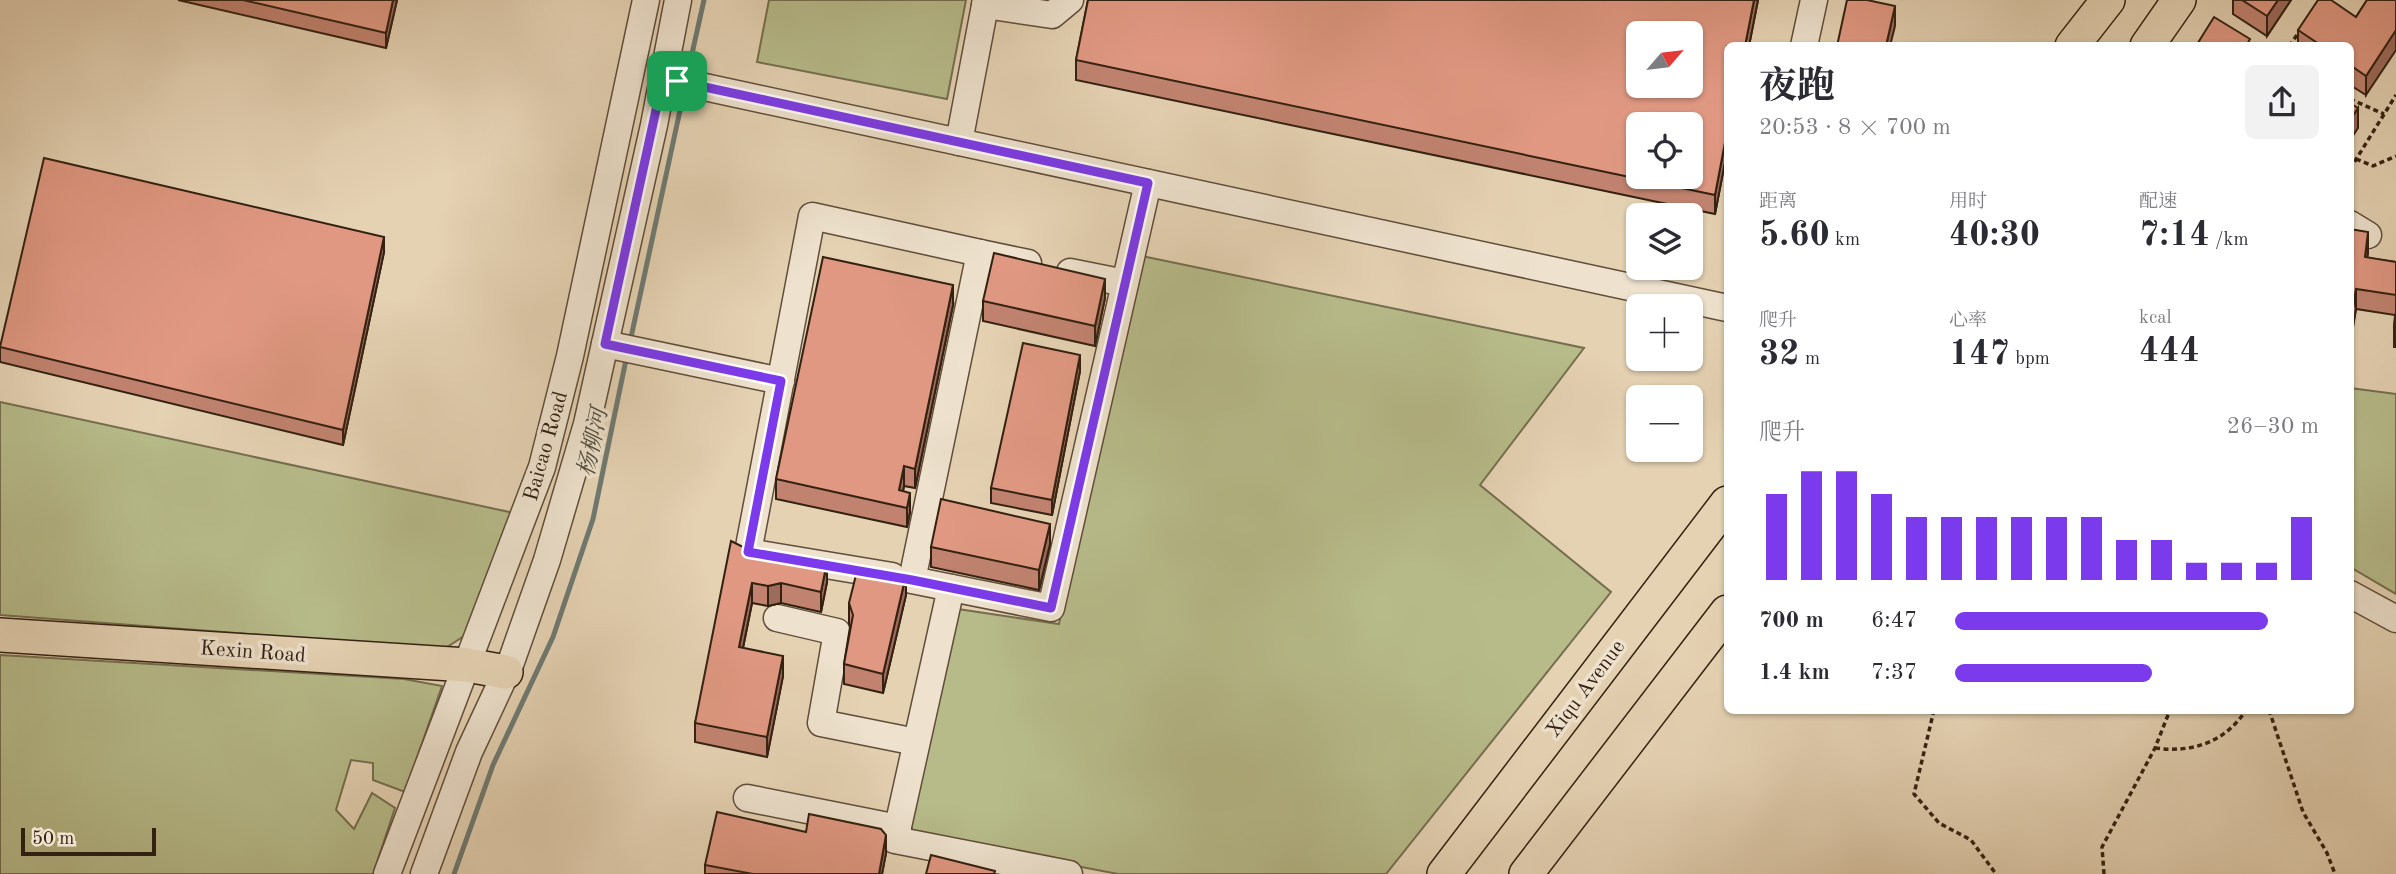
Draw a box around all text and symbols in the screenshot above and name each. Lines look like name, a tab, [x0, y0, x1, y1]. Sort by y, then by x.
north arrow	[1626, 21, 1703, 98]
map controls	[1626, 21, 1703, 462]
pin	[647, 51, 707, 111]
icon: arrive	[658, 62, 696, 100]
button: share	[2245, 65, 2319, 139]
text: 夜跑	[1759, 69, 1835, 107]
button: locate	[1626, 112, 1703, 189]
text: 20:53 · 8 × 700 m	[1759, 116, 1951, 139]
text: 距离	[1759, 193, 1797, 212]
text: 用时	[1949, 193, 1987, 212]
text: 配速	[2139, 193, 2177, 212]
button: layers	[1626, 203, 1703, 280]
text: 5.60	[1759, 218, 1830, 253]
text: 40:30	[1949, 218, 2040, 253]
text: 7:14	[2139, 218, 2210, 253]
text: km	[1830, 231, 1860, 250]
text: /km	[2210, 231, 2249, 250]
button: +	[1626, 294, 1703, 371]
text: kcal	[2139, 309, 2172, 328]
text: 爬升	[1759, 312, 1797, 331]
text: 心率	[1949, 312, 1987, 331]
text: 444	[2139, 334, 2200, 369]
text: 32	[1759, 337, 1800, 372]
text: 147	[1949, 337, 2010, 372]
text: m	[1800, 350, 1820, 369]
text: bpm	[2010, 350, 2050, 369]
button: −	[1626, 385, 1703, 462]
street label: Baicao Road	[521, 389, 572, 504]
water label: 杨柳河	[573, 402, 613, 478]
text: 26–30 m	[2227, 415, 2319, 438]
text: 爬升	[1759, 421, 1805, 444]
text: 700 m	[1759, 609, 1824, 632]
text: 6:47	[1871, 609, 1917, 632]
street label: Xiqu Avenue	[1543, 636, 1629, 741]
street label: Kexin Road	[199, 638, 307, 667]
text: 1.4 km	[1759, 661, 1830, 684]
text: 7:37	[1871, 661, 1917, 684]
scale bar	[21, 825, 156, 857]
text: 50 m	[32, 830, 74, 849]

